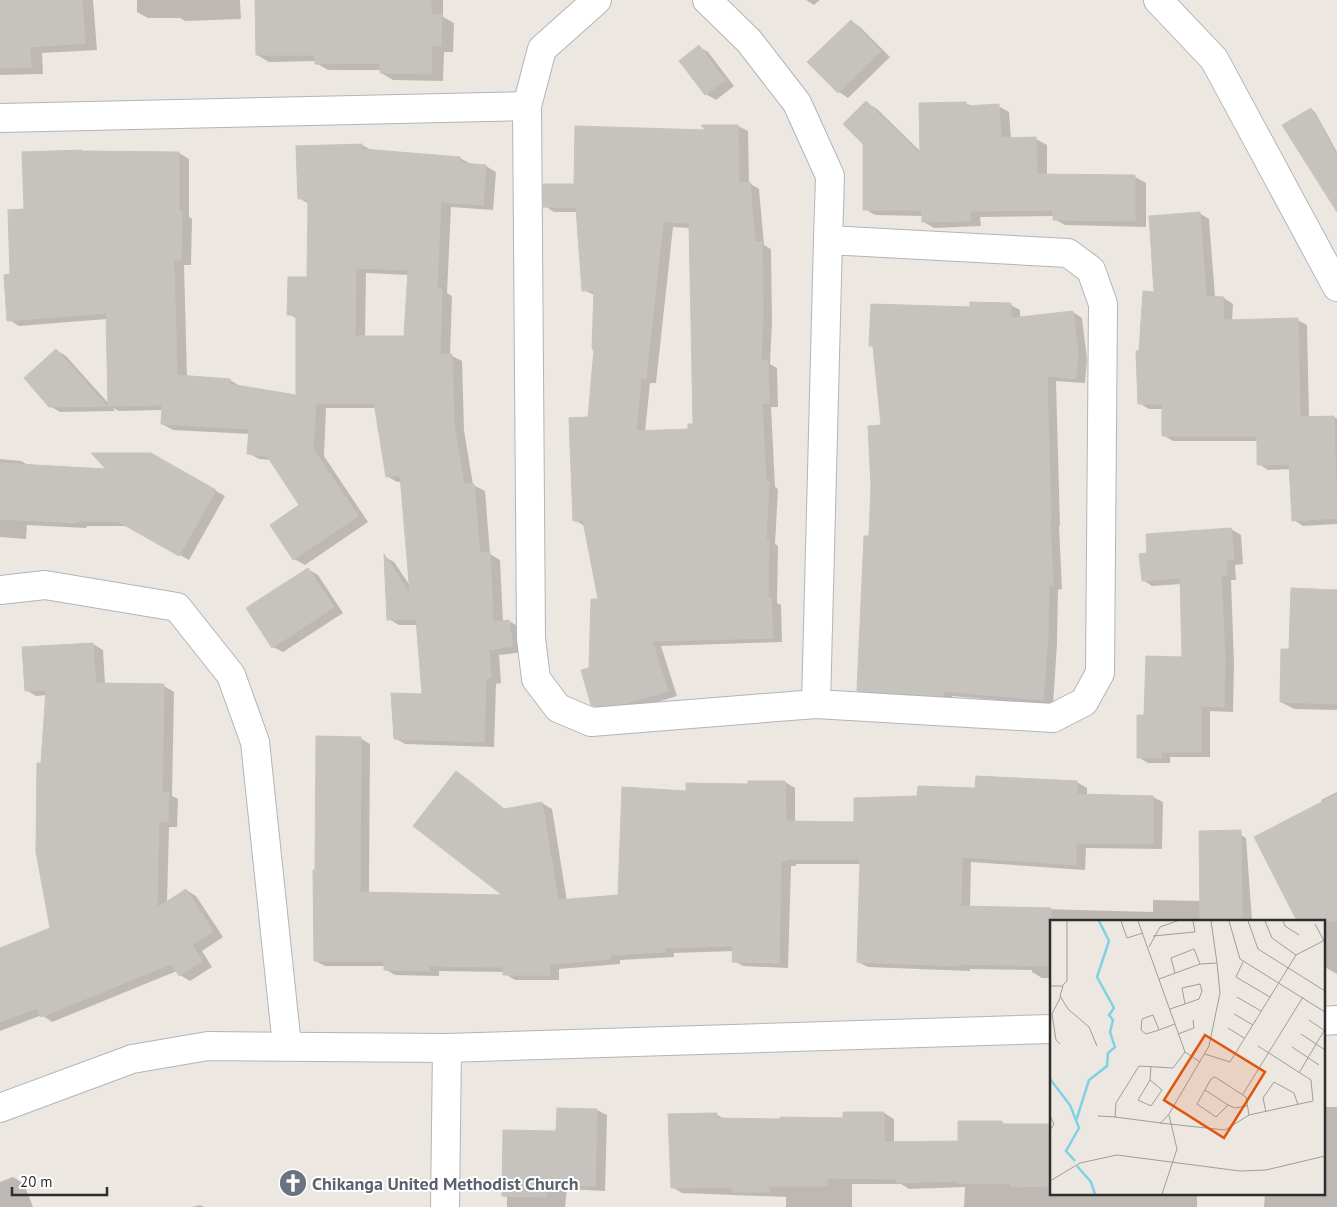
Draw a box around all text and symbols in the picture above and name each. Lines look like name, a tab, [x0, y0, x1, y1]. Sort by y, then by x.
inset map	[1050, 920, 1324, 1194]
scale bar	[12, 1164, 108, 1196]
church icon: Chikanga United Methodist Church	[278, 1168, 308, 1198]
text: 20 m	[20, 1172, 53, 1191]
place label: Chikanga United Methodist Church	[312, 1172, 578, 1195]

